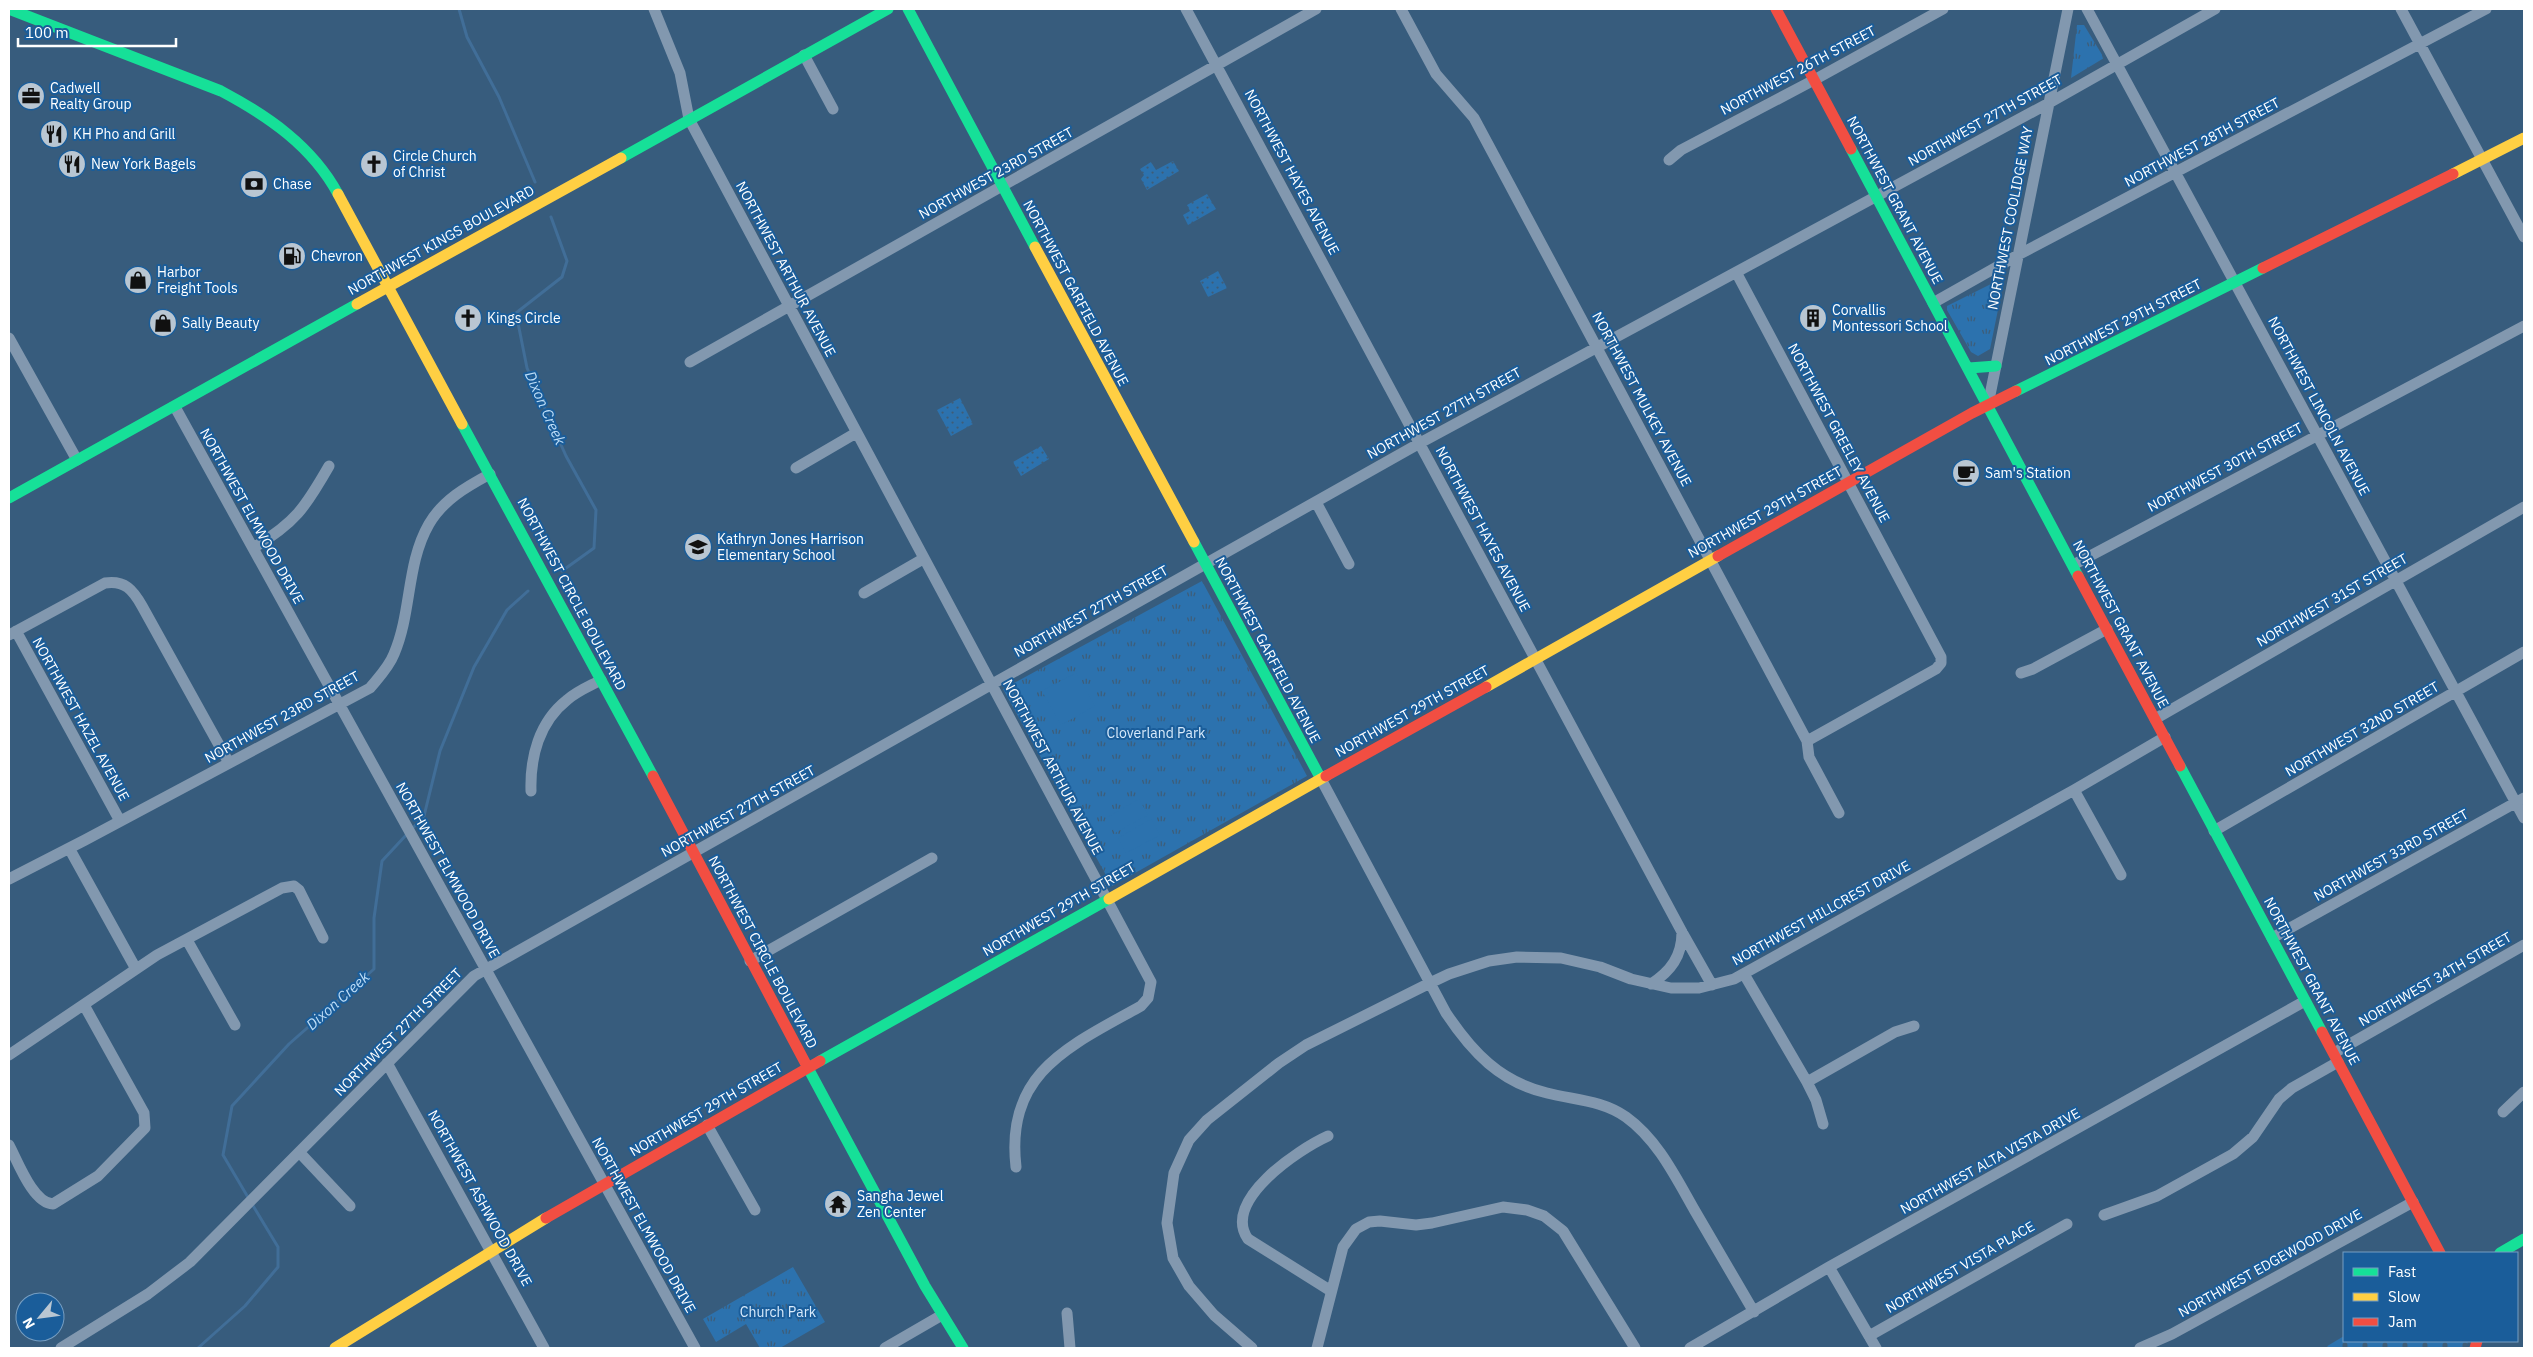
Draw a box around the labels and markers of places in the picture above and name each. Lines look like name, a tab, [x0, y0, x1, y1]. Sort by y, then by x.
place label: Cadwell Realty Group	[50, 79, 132, 113]
office icon: Cadwell Realty Group	[16, 81, 46, 111]
restaurant icon: KH Pho and Grill	[39, 119, 69, 149]
place label: KH Pho and Grill	[73, 125, 176, 143]
place label: Circle Church of Christ	[393, 147, 477, 181]
restaurant icon: New York Bagels	[57, 149, 87, 179]
church icon: Circle Church of Christ	[359, 149, 389, 179]
place label: New York Bagels	[91, 155, 196, 173]
bank icon: Chase	[239, 169, 269, 199]
place label: Chase	[273, 175, 312, 193]
fuel station icon: Chevron	[277, 241, 307, 271]
place label: Chevron	[311, 247, 363, 265]
place label: Harbor Freight Tools	[157, 263, 238, 297]
shop icon: Harbor Freight Tools	[123, 265, 153, 295]
place label: Corvallis Montessori School	[1832, 301, 1948, 335]
church icon: Kings Circle	[453, 303, 483, 333]
building icon: Corvallis Montessori School	[1798, 303, 1828, 333]
shop icon: Sally Beauty	[148, 308, 178, 338]
place label: Kings Circle	[487, 309, 561, 327]
place label: Sally Beauty	[182, 314, 259, 332]
cafe icon: Sam's Station	[1951, 458, 1981, 488]
place label: Sam's Station	[1985, 464, 2071, 482]
place label: Kathryn Jones Harrison Elementary School	[717, 530, 864, 564]
school or university icon: Kathryn Jones Harrison Elementary School	[683, 532, 713, 562]
place label: Sangha Jewel Zen Center	[857, 1187, 944, 1221]
temple icon: Sangha Jewel Zen Center	[823, 1189, 853, 1219]

